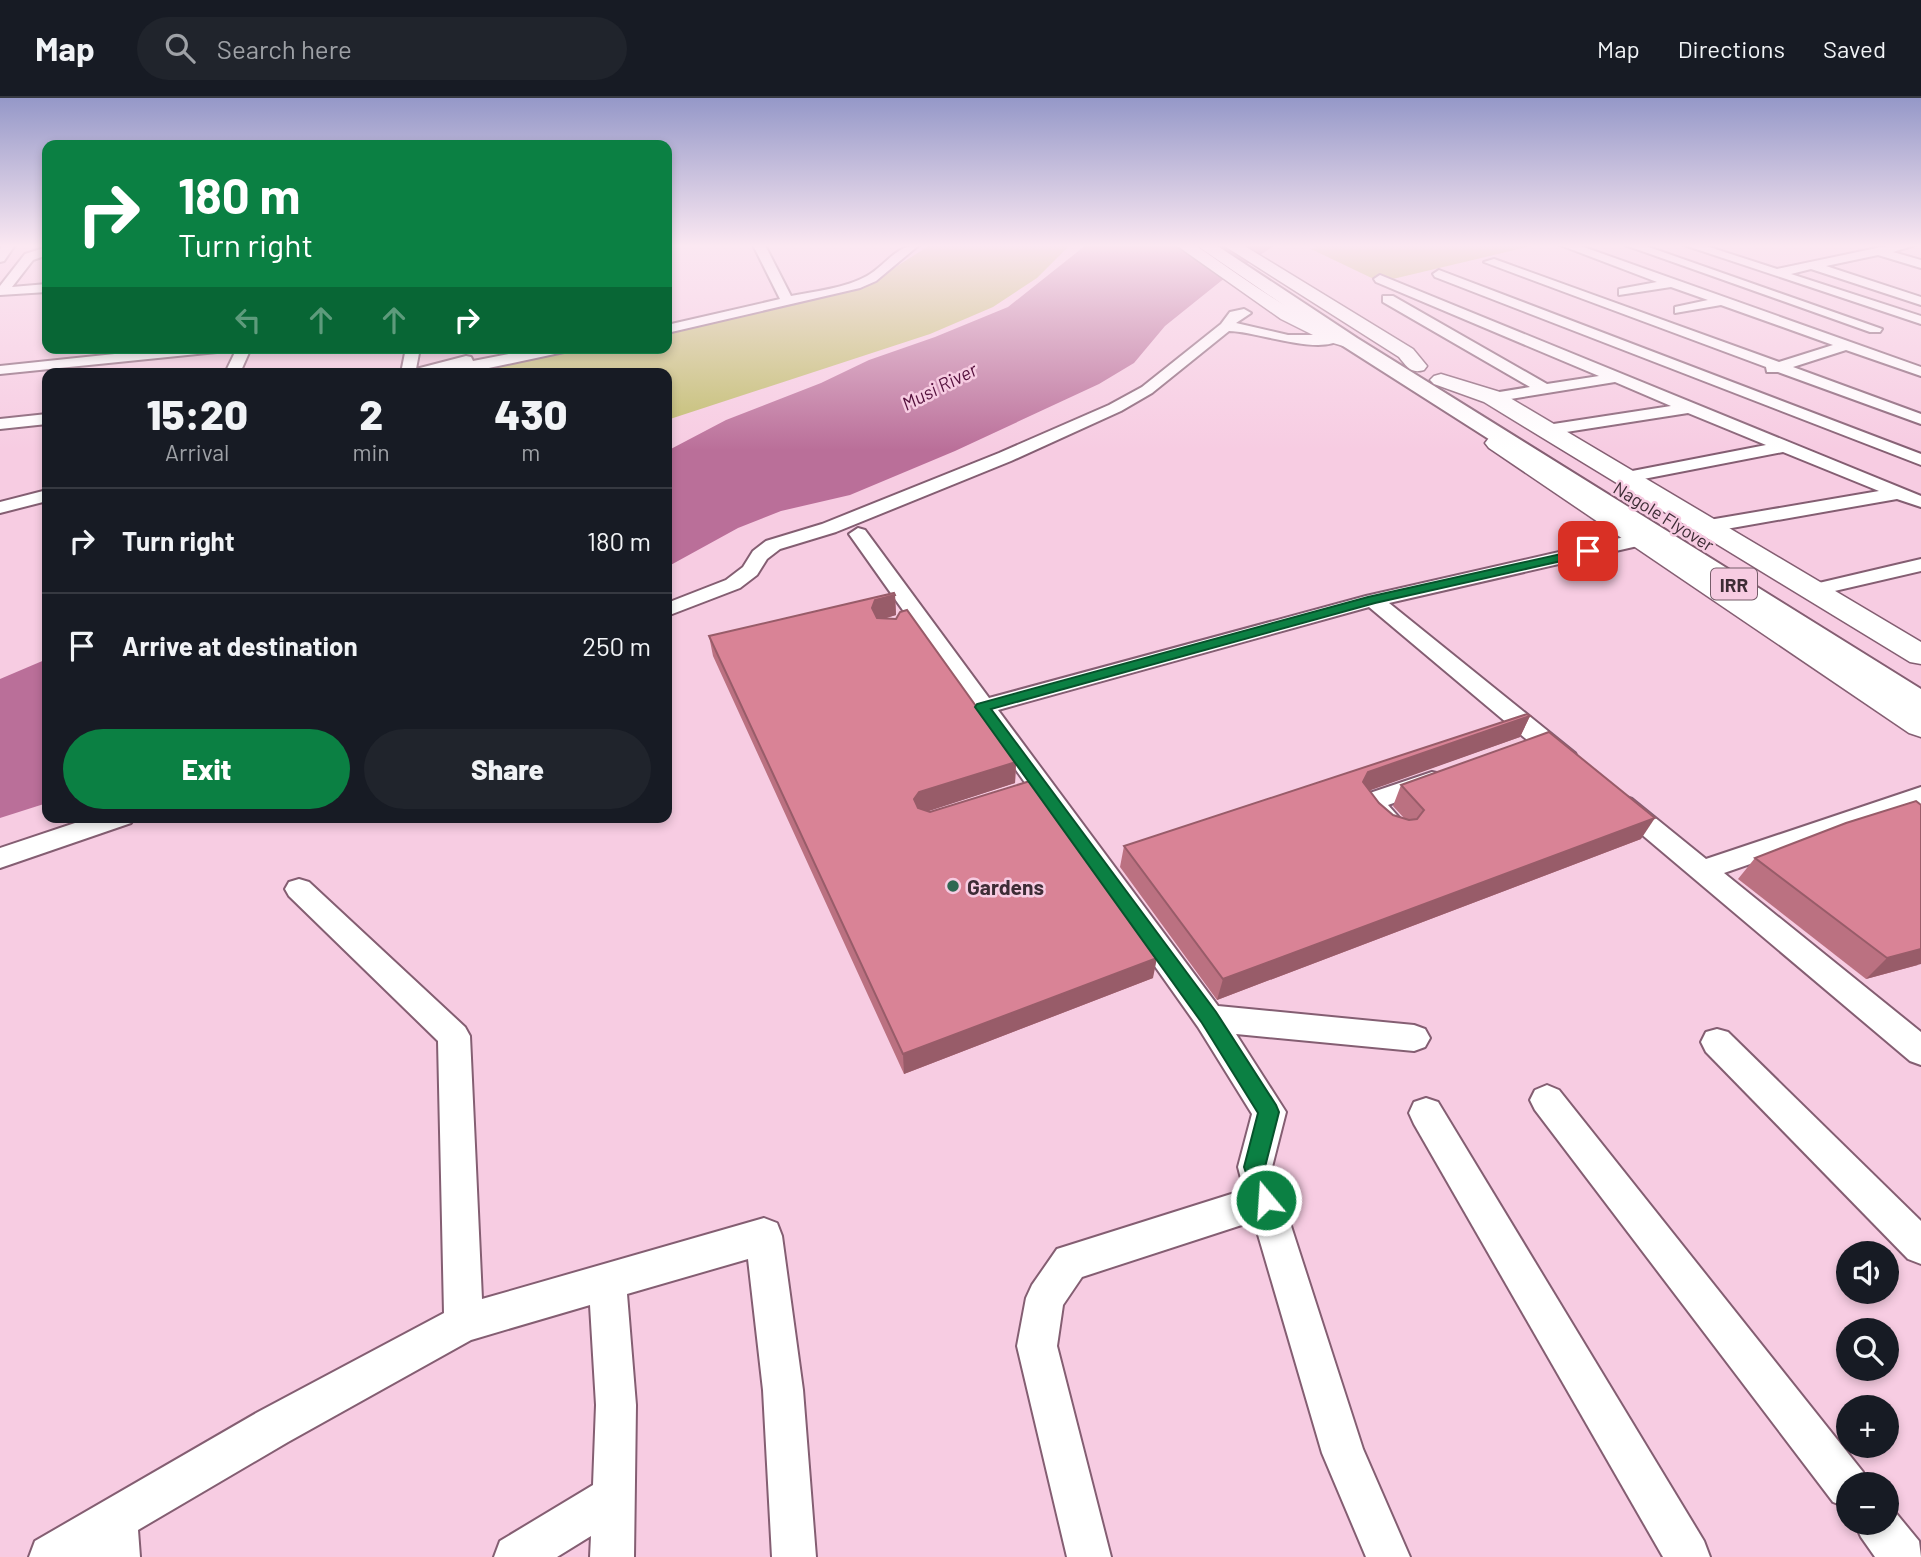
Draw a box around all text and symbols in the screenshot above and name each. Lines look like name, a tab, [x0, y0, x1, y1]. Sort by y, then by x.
search box	[137, 17, 627, 80]
text: Map	[35, 28, 95, 68]
icon: search	[161, 29, 199, 67]
text: Search here	[217, 33, 352, 64]
text: Map	[1597, 34, 1640, 63]
text: Directions	[1678, 34, 1785, 63]
text: Saved	[1823, 34, 1886, 63]
text: 180 m	[178, 165, 301, 224]
icon: right	[63, 168, 154, 259]
text: Turn right	[178, 225, 313, 263]
icon: left	[229, 301, 267, 339]
icon: ahead	[302, 301, 340, 339]
icon: ahead	[375, 301, 413, 339]
icon: right	[448, 301, 486, 339]
water label: Musi River	[898, 357, 982, 415]
text: 15:20	[147, 388, 248, 438]
text: 2	[359, 388, 383, 438]
text: 430	[494, 388, 567, 438]
text: Arrival	[165, 438, 229, 466]
text: min	[352, 438, 390, 466]
text: m	[521, 438, 540, 466]
street label: Nagole Flyover	[1610, 476, 1719, 556]
pin	[1558, 521, 1618, 581]
icon: right	[63, 522, 101, 560]
text: Turn right	[122, 525, 235, 556]
text: 180 m	[587, 525, 651, 556]
icon: arrive	[1569, 532, 1607, 570]
road number: IRR	[1711, 569, 1757, 600]
icon: arrive	[63, 627, 101, 665]
text: Arrive at destination	[122, 630, 358, 661]
text: 250 m	[582, 630, 651, 661]
button: Exit	[63, 729, 350, 809]
button: Share	[364, 729, 651, 809]
place label: Gardens	[967, 874, 1044, 899]
marker: Gardens	[945, 878, 961, 894]
position arrow	[1229, 1163, 1303, 1237]
map controls	[1836, 1241, 1899, 1535]
button: sound	[1836, 1241, 1899, 1304]
button: search	[1836, 1318, 1899, 1381]
button: +	[1836, 1395, 1899, 1458]
button: −	[1836, 1472, 1899, 1535]

